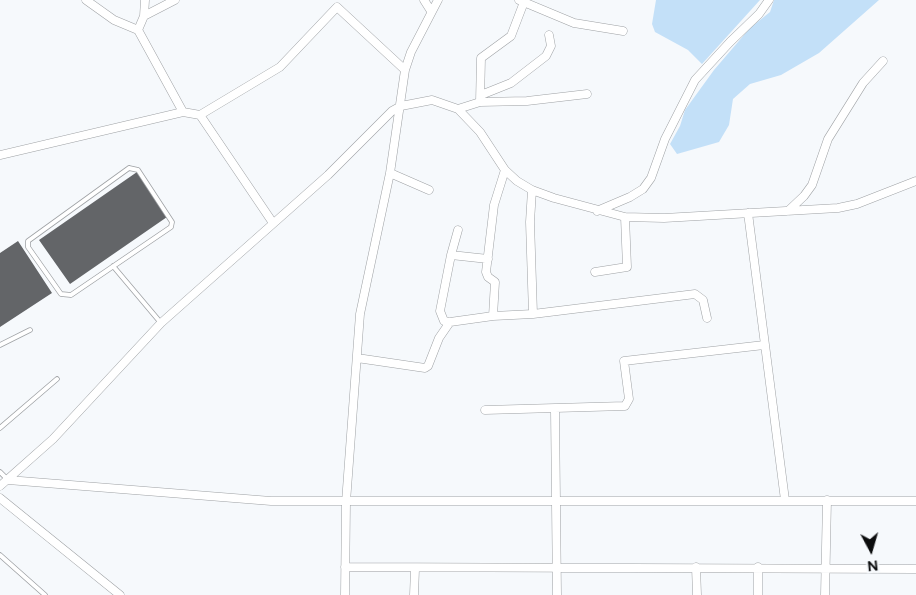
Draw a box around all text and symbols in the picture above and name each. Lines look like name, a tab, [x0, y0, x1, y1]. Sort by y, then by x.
north arrow	[846, 525, 896, 575]
text: N	[866, 556, 879, 574]

